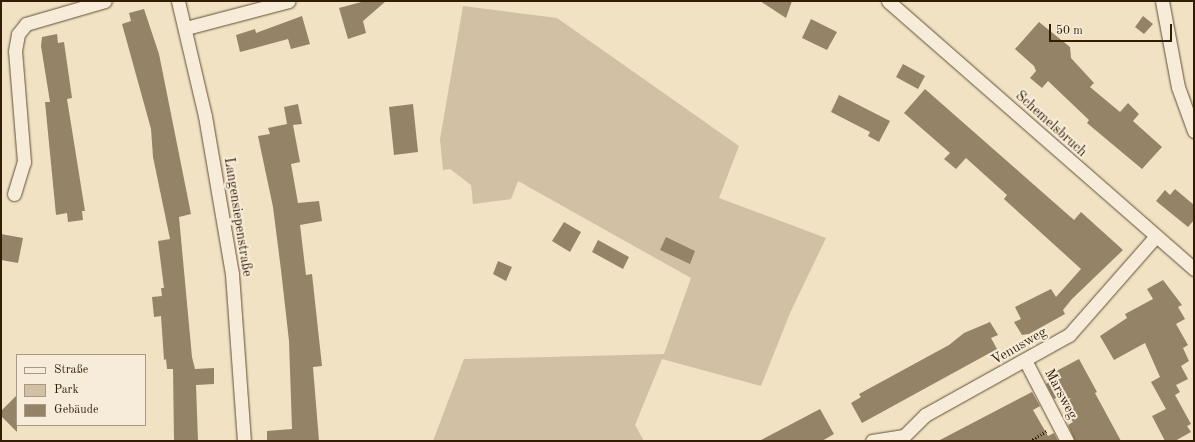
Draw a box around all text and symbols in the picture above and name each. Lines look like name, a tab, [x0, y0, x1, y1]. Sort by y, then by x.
scale bar	[1051, 16, 1174, 42]
text: 50 m	[1056, 25, 1083, 37]
street label: Schemelsbruch	[1012, 88, 1090, 160]
street label: Langensiepenstraße	[220, 156, 256, 278]
street label: Venusweg	[988, 323, 1050, 369]
legend	[16, 354, 146, 426]
text: Straße	[54, 364, 88, 376]
street label: Marsweg	[1041, 366, 1081, 422]
text: Park	[54, 384, 79, 396]
text: Gebäude	[54, 404, 98, 416]

